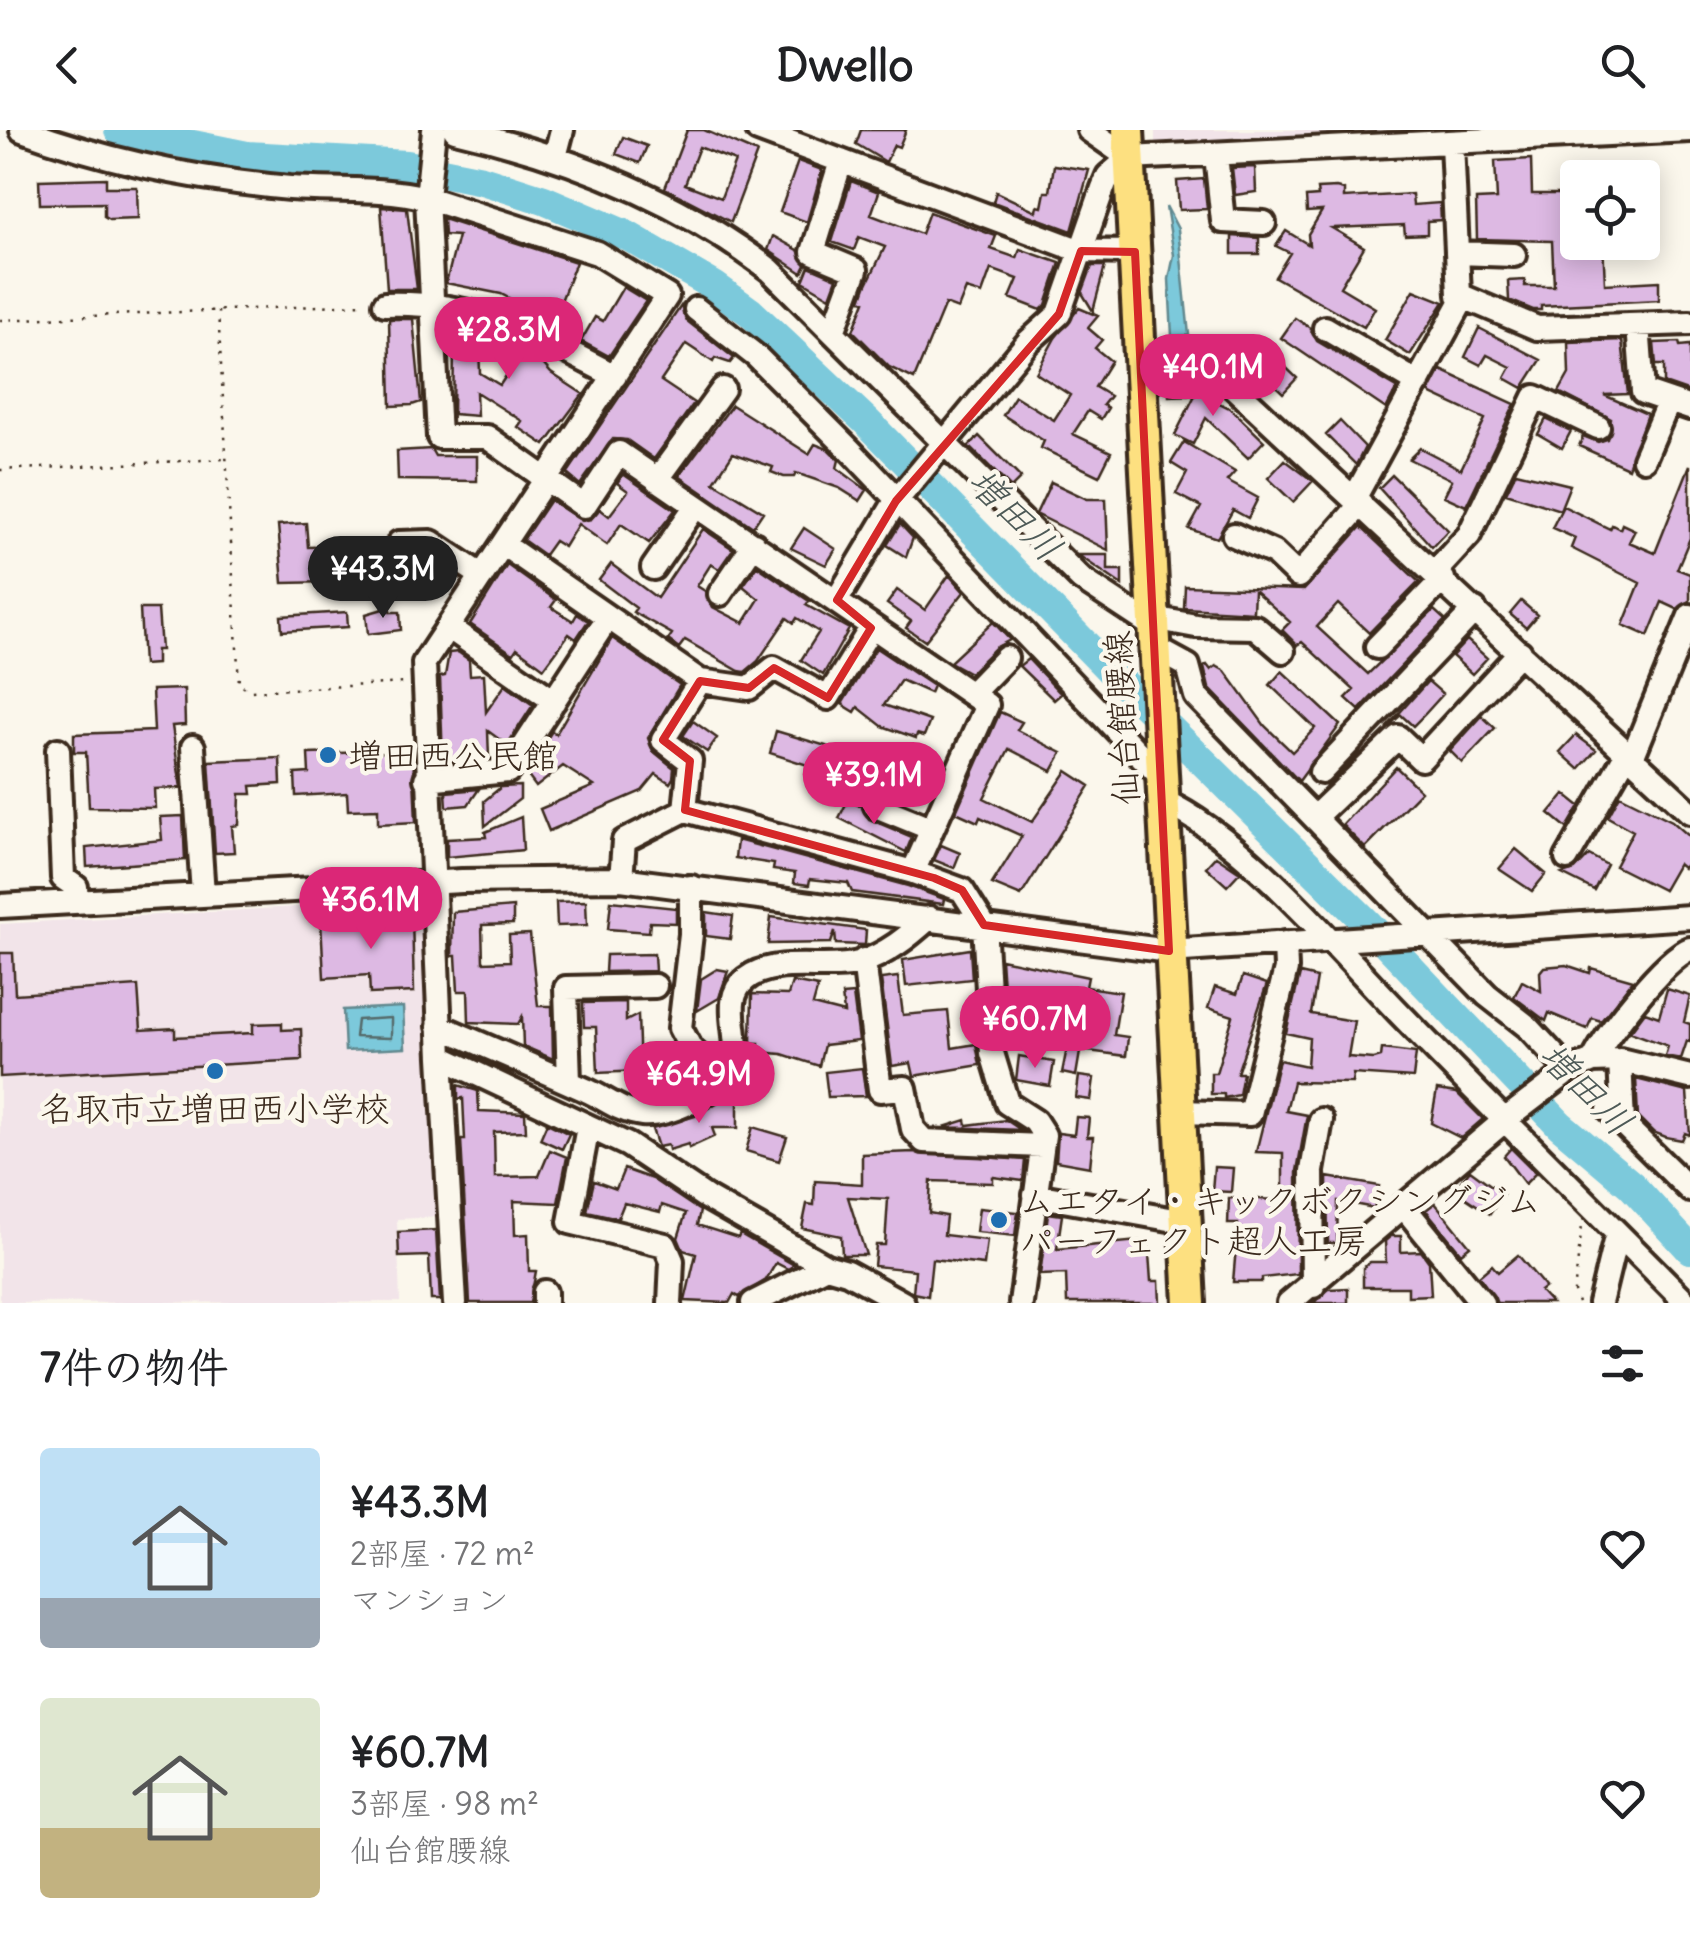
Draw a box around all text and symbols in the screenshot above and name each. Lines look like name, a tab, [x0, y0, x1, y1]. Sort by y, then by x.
text: Dwello	[777, 37, 913, 93]
icon: back	[40, 38, 95, 93]
icon: search	[1595, 38, 1650, 93]
map controls	[1560, 160, 1660, 260]
button: locate	[1560, 160, 1660, 260]
pin: ¥28.3M	[428, 297, 590, 382]
text: ¥28.3M	[456, 309, 562, 350]
pin: ¥40.1M	[1132, 334, 1294, 419]
text: ¥40.1M	[1162, 346, 1264, 387]
water label: 増田川	[958, 457, 1072, 571]
pin: ¥43.3M	[302, 536, 464, 621]
text: ¥43.3M	[330, 548, 436, 589]
street label: 仙台館腰線	[1094, 629, 1148, 807]
place label: 増田西公民館	[348, 733, 558, 777]
pin: ¥39.1M	[793, 742, 955, 827]
marker: 増田西公民館	[317, 744, 339, 766]
text: ¥39.1M	[825, 754, 923, 795]
pin: ¥36.1M	[290, 867, 452, 952]
text: ¥36.1M	[321, 879, 421, 920]
pin: ¥60.7M	[954, 986, 1116, 1071]
text: ¥60.7M	[982, 998, 1088, 1039]
water label: 増田川	[1529, 1031, 1643, 1145]
pin: ¥64.9M	[618, 1041, 780, 1126]
text: ¥64.9M	[646, 1053, 752, 1094]
marker: 名取市立増田西小学校	[204, 1060, 226, 1082]
place label: 名取市立増田西小学校	[40, 1086, 390, 1130]
place label: ムエタイ・キックボクシングジム パーフェクト超人工房	[1019, 1178, 1541, 1262]
marker: ムエタイ・キックボクシングジム パーフェクト超人工房	[988, 1209, 1010, 1231]
icon: filters	[1595, 1336, 1650, 1391]
text: 7件の物件	[40, 1341, 229, 1393]
text: ¥43.3M	[350, 1476, 489, 1528]
icon: home	[120, 1488, 240, 1608]
icon: heart	[1595, 1521, 1650, 1576]
text: 2部屋 · 72 m²	[350, 1533, 535, 1574]
text: マンション	[350, 1579, 509, 1620]
text: ¥60.7M	[350, 1726, 490, 1778]
icon: home	[120, 1738, 240, 1858]
icon: heart	[1595, 1771, 1650, 1826]
text: 3部屋 · 98 m²	[350, 1783, 539, 1824]
text: 仙台館腰線	[350, 1829, 510, 1870]

